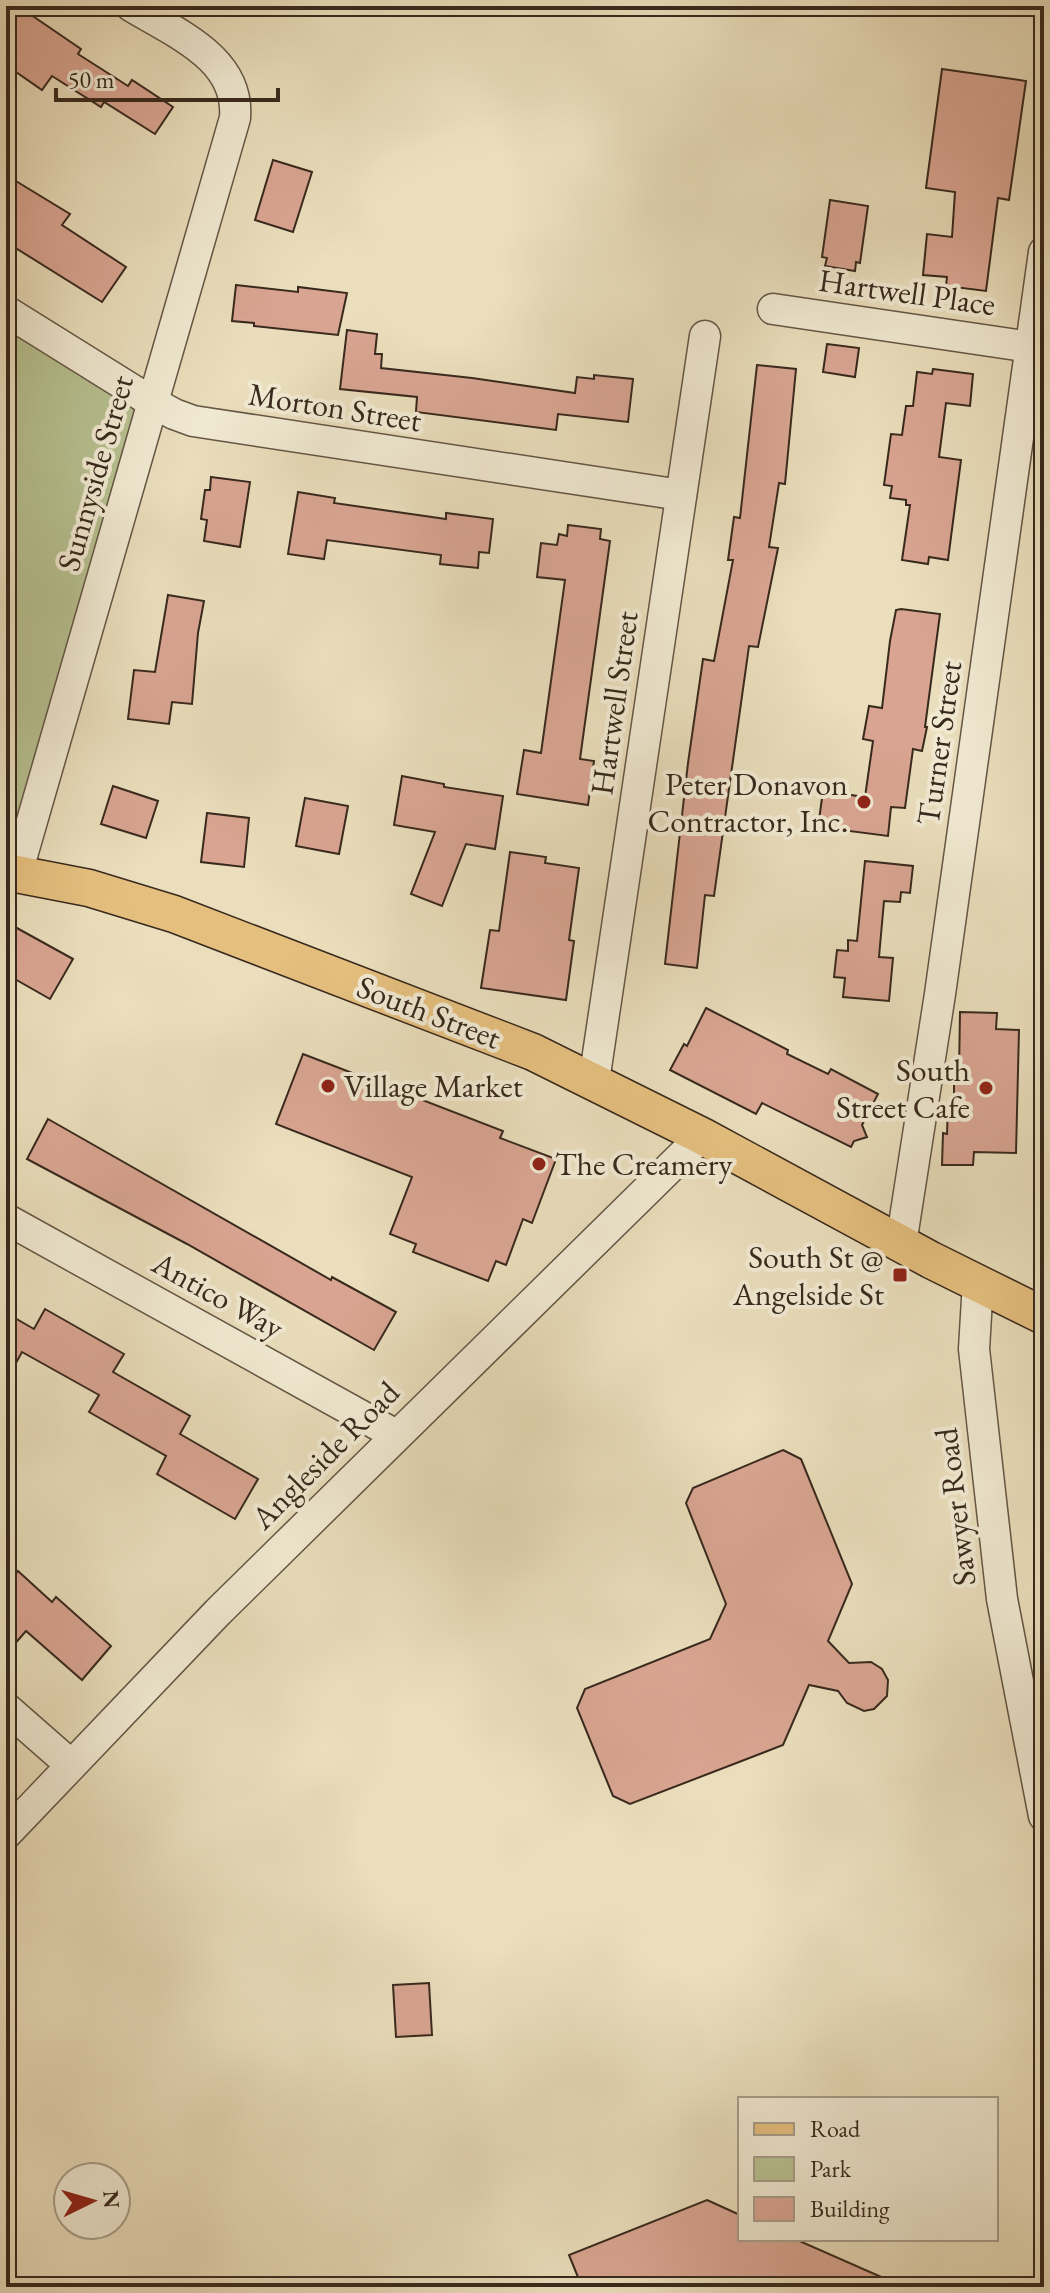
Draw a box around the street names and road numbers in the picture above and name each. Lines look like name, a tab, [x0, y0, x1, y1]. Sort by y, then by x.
street label: Hartwell Place	[816, 259, 998, 325]
street label: Sunnyside Street	[47, 370, 143, 576]
street label: Morton Street	[246, 373, 424, 441]
street label: Hartwell Street	[580, 608, 648, 798]
street label: Turner Street	[907, 658, 971, 828]
street label: South Street	[351, 965, 507, 1059]
street label: Antico Way	[144, 1241, 292, 1349]
street label: Angleside Road	[241, 1371, 409, 1539]
street label: Sawyer Road	[924, 1425, 986, 1588]

